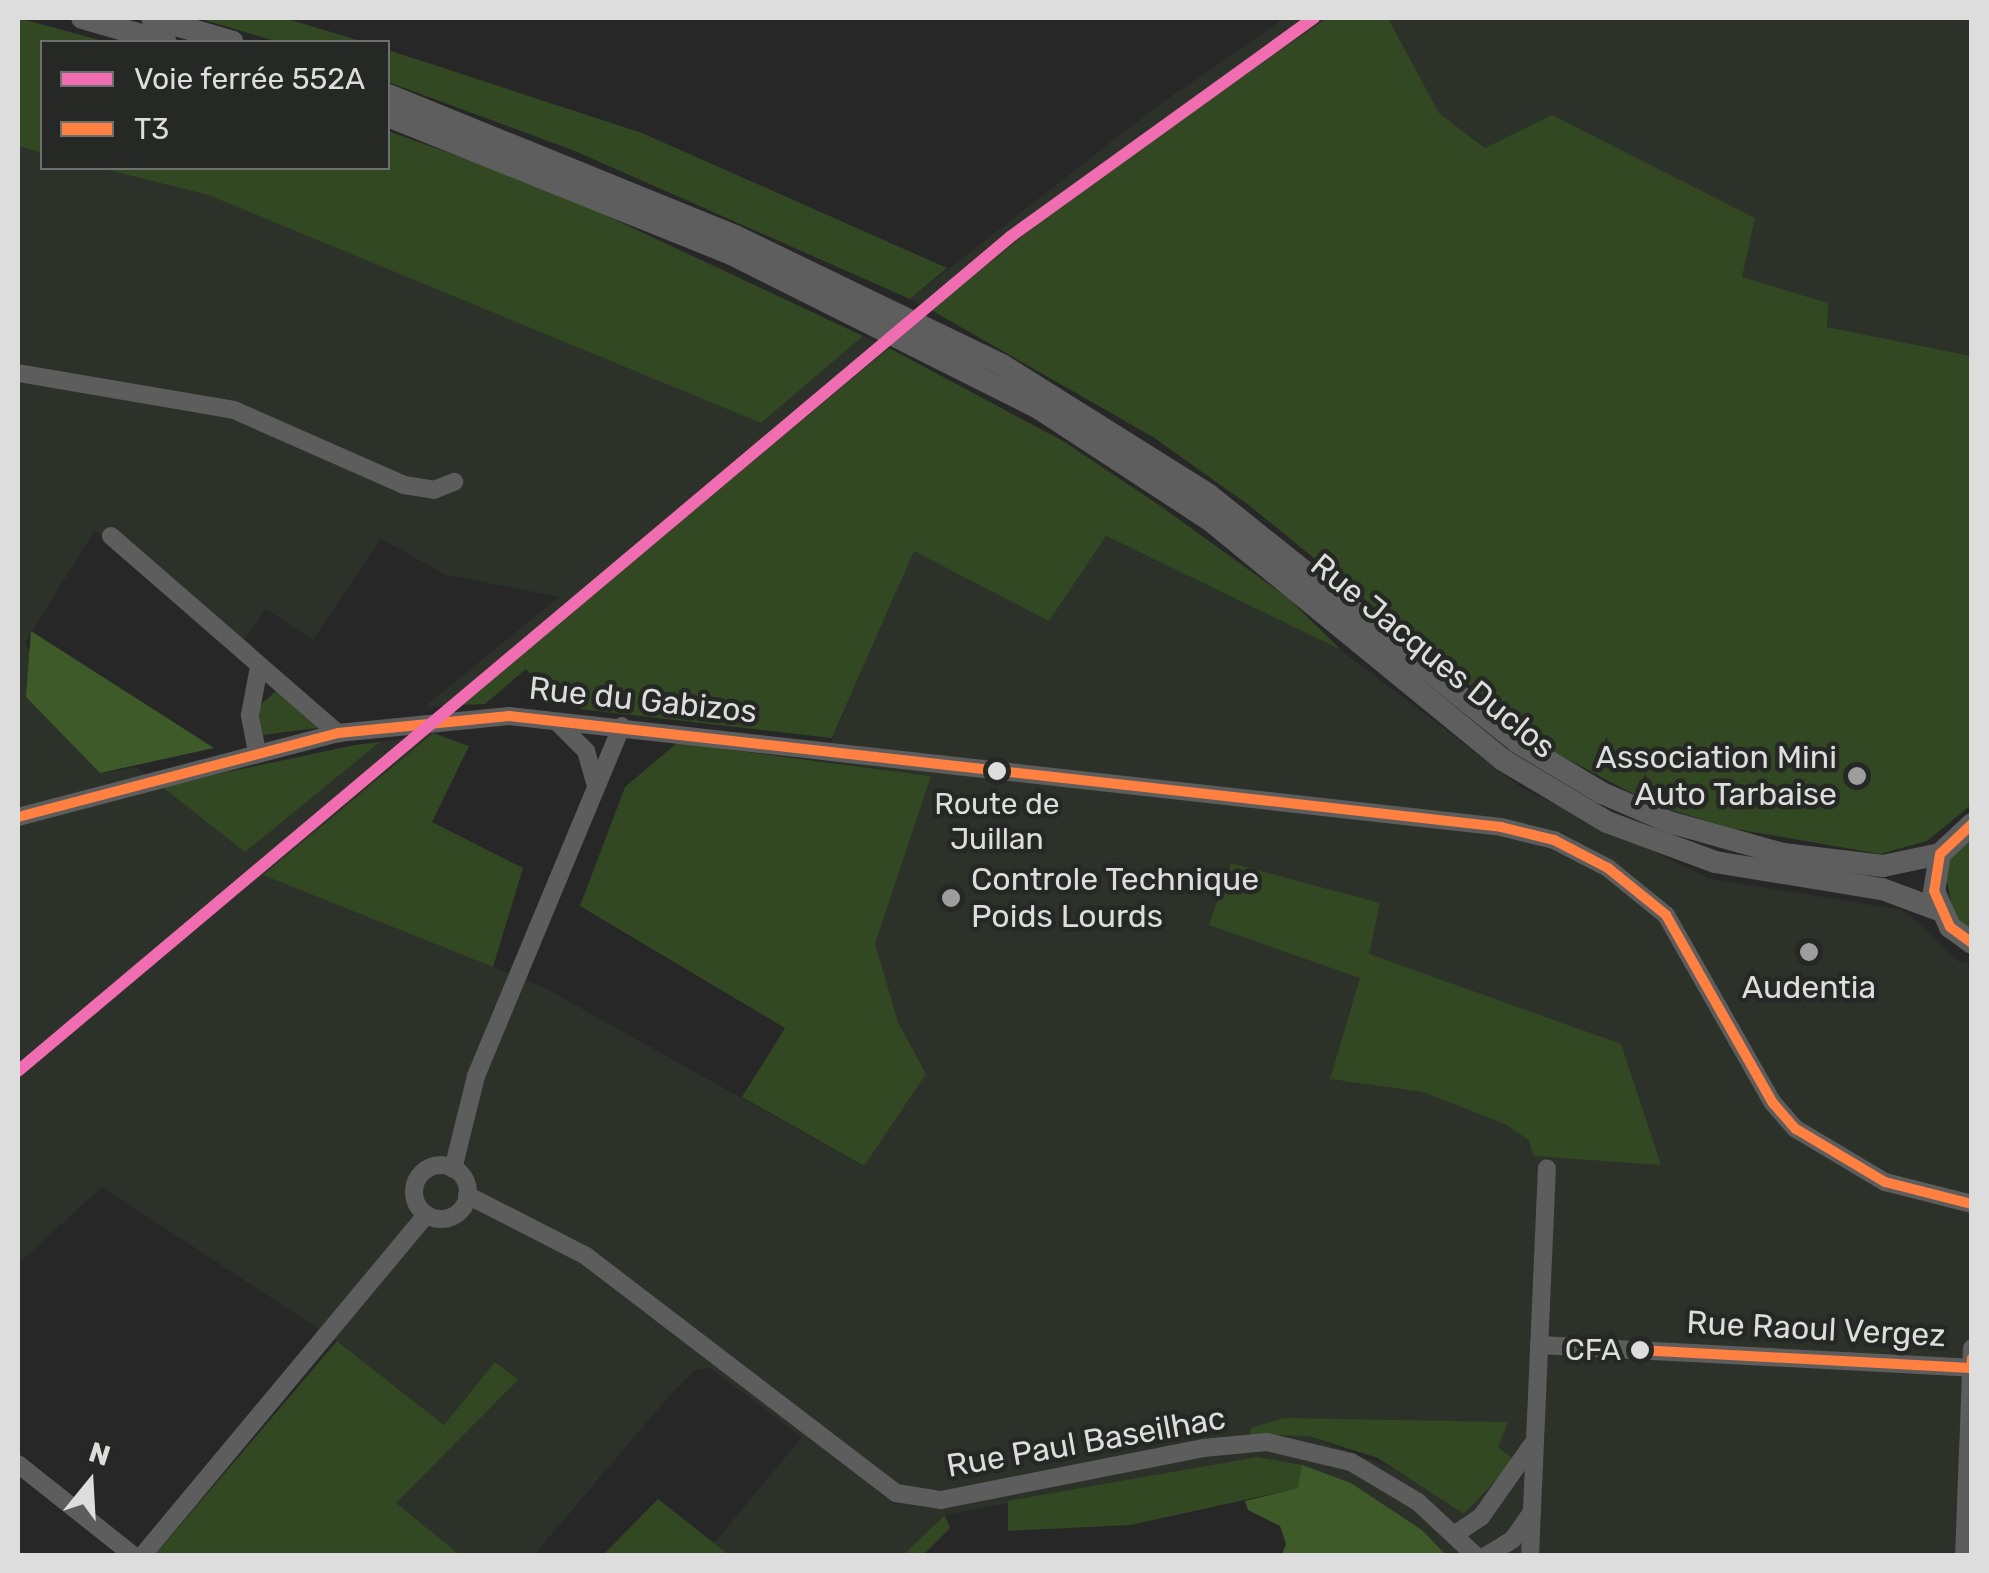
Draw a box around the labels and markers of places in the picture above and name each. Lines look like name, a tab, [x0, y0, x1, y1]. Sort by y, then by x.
place label: Association Mini Auto Tarbaise	[1595, 739, 1837, 814]
marker: Route de Juillan	[987, 761, 1007, 781]
marker: Association Mini Auto Tarbaise	[1846, 765, 1868, 787]
place label: Route de Juillan	[934, 786, 1060, 856]
place label: Controle Technique Poids Lourds	[971, 861, 1260, 936]
marker: Controle Technique Poids Lourds	[940, 887, 962, 909]
marker: Audentia	[1798, 941, 1820, 963]
place label: Audentia	[1742, 968, 1876, 1006]
place label: CFA	[1565, 1332, 1621, 1368]
marker: CFA	[1630, 1340, 1650, 1360]

